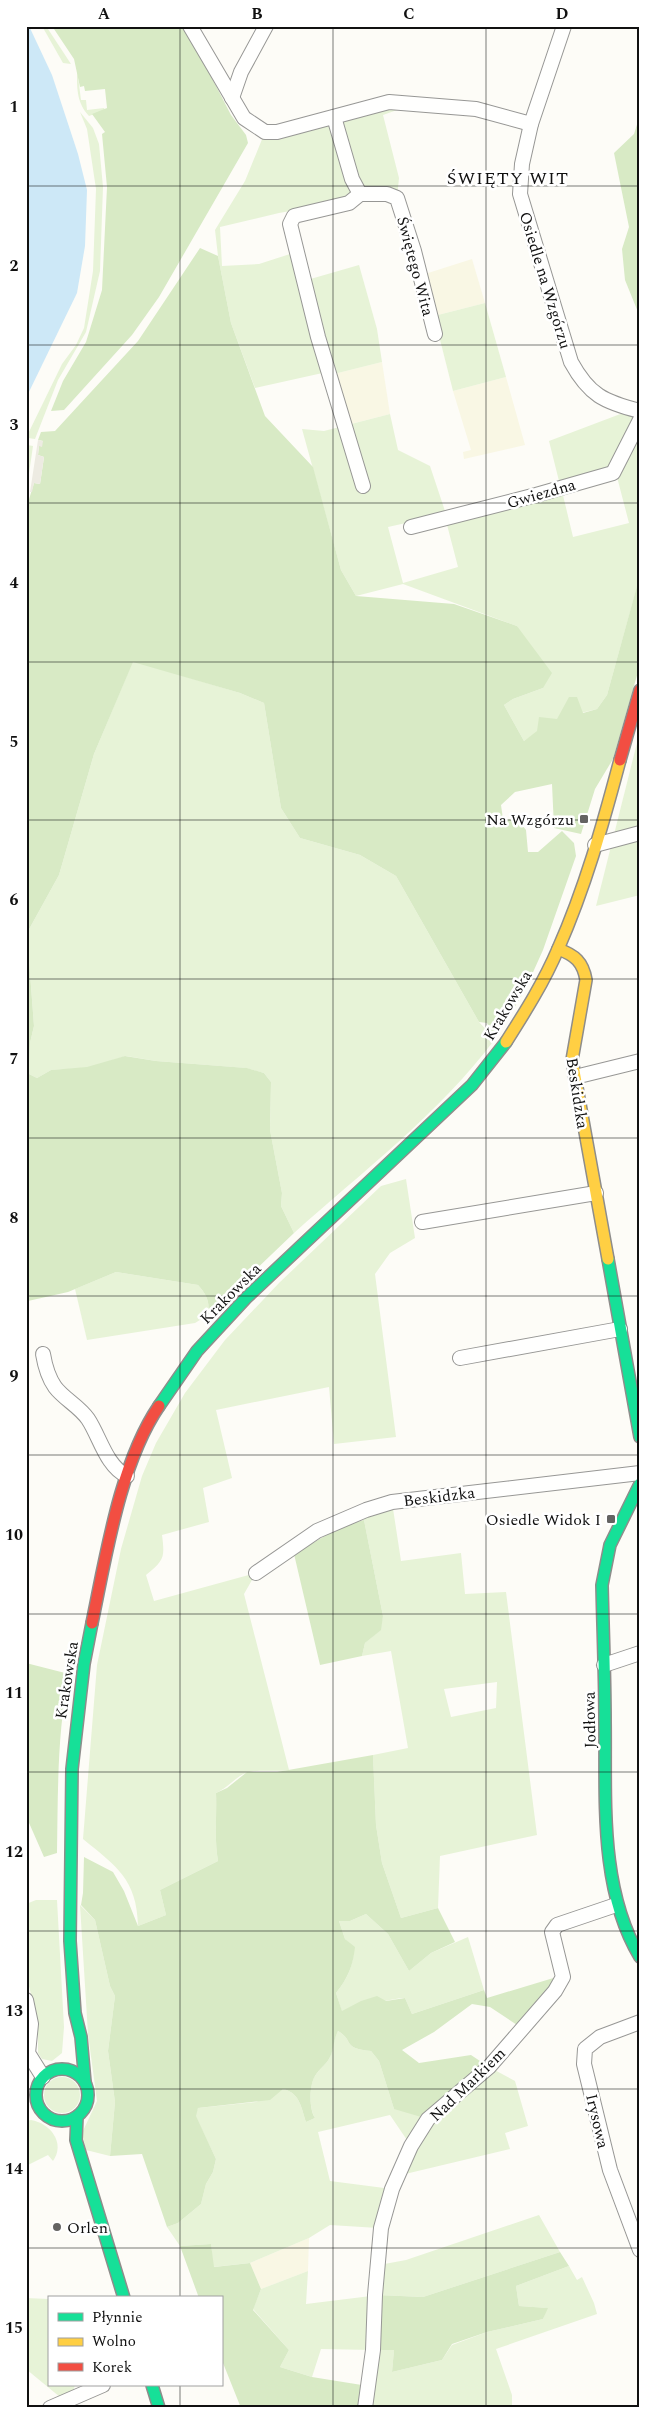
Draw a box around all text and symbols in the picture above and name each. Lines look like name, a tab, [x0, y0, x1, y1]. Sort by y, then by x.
text: A	[98, 2, 111, 26]
text: B	[251, 2, 263, 26]
text: C	[403, 2, 415, 26]
text: D	[556, 2, 569, 26]
text: 1	[10, 95, 18, 119]
district label: ŚWIĘTY WIT	[447, 165, 569, 192]
street label: Osiedle na Wzgórzu	[513, 209, 577, 352]
street label: Świętego Wita	[390, 214, 440, 319]
text: 2	[10, 254, 19, 278]
text: 3	[10, 413, 19, 437]
street label: Gwiezdna	[504, 473, 579, 515]
text: 4	[10, 571, 19, 595]
text: 5	[10, 730, 18, 754]
place label: Na Wzgórzu	[486, 808, 574, 832]
marker: Na Wzgórzu	[578, 813, 590, 825]
text: 6	[10, 888, 19, 912]
street label: Krakowska	[477, 966, 538, 1045]
text: 7	[10, 1047, 19, 1071]
street label: Beskidzka	[560, 1056, 595, 1131]
text: 8	[10, 1206, 19, 1230]
street label: Krakowska	[194, 1257, 267, 1330]
text: 9	[10, 1364, 19, 1388]
street label: Beskidzka	[402, 1481, 476, 1513]
place label: Osiedle Widok I	[486, 1508, 601, 1532]
marker: Osiedle Widok I	[605, 1513, 617, 1525]
text: 10	[5, 1523, 23, 1547]
street label: Krakowska	[49, 1639, 85, 1721]
text: 11	[5, 1681, 23, 1705]
street label: Jodłowa	[578, 1691, 602, 1749]
text: 12	[5, 1840, 23, 1864]
text: 13	[5, 1999, 23, 2023]
street label: Nad Markiem	[424, 2042, 511, 2127]
street label: Irysowa	[579, 2091, 615, 2151]
text: 14	[5, 2157, 23, 2181]
place label: Orlen	[67, 2216, 108, 2240]
marker: Orlen	[51, 2221, 63, 2233]
legend	[48, 2296, 222, 2386]
text: Płynnie	[92, 2306, 143, 2329]
text: 15	[5, 2316, 23, 2340]
text: Wolno	[92, 2330, 136, 2353]
text: Korek	[92, 2356, 132, 2379]

